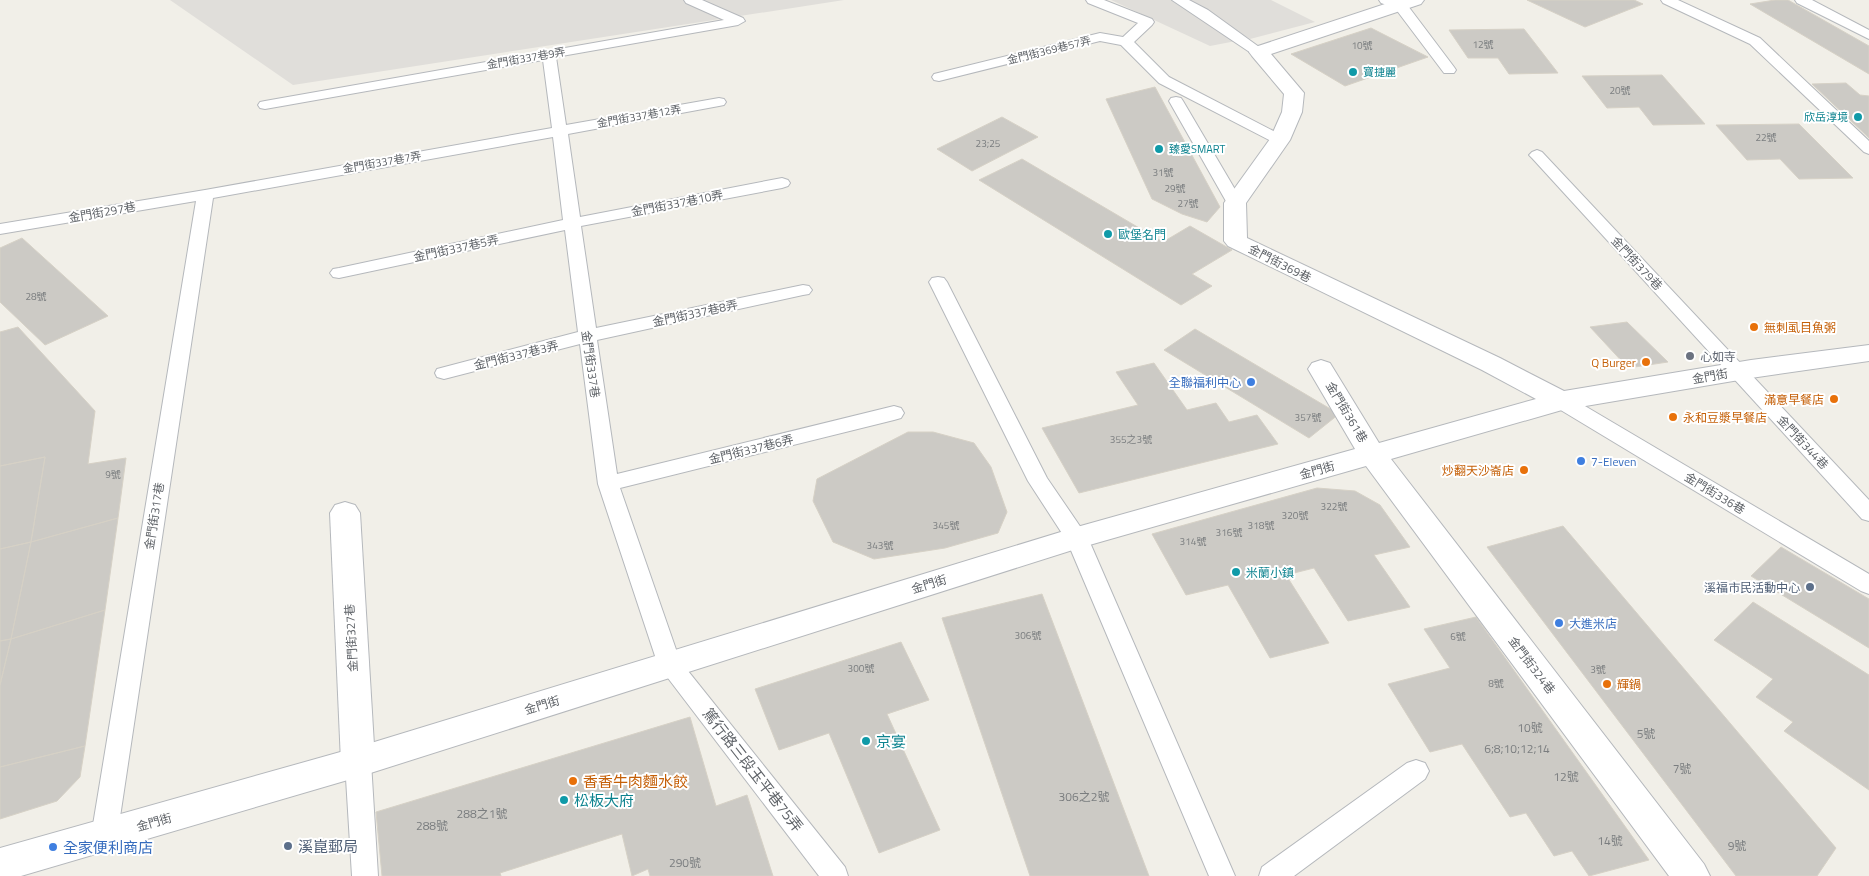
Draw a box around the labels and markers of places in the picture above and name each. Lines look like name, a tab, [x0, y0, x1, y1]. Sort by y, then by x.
place label: 寶捷麗	[1363, 64, 1396, 80]
marker: 寶捷麗	[1347, 66, 1359, 78]
place label: 欣岳淳境	[1804, 109, 1848, 125]
marker: 欣岳淳境	[1852, 111, 1864, 123]
place label: 臻愛SMART	[1169, 141, 1225, 157]
marker: 臻愛SMART	[1153, 143, 1165, 155]
place label: 歐堡名門	[1118, 225, 1166, 244]
marker: 歐堡名門	[1102, 228, 1114, 240]
place label: 無刺虱目魚粥	[1764, 318, 1836, 337]
marker: 無刺虱目魚粥	[1748, 321, 1760, 333]
place label: 心如寺	[1700, 347, 1736, 366]
marker: 心如寺	[1684, 350, 1696, 362]
place label: Q Burger	[1591, 353, 1636, 372]
marker: Q Burger	[1640, 356, 1652, 368]
place label: 全聯福利中心	[1169, 373, 1241, 392]
marker: 全聯福利中心	[1245, 376, 1257, 388]
place label: 滿意早餐店	[1764, 390, 1824, 409]
marker: 滿意早餐店	[1828, 393, 1840, 405]
place label: 永和豆漿早餐店	[1683, 408, 1767, 427]
marker: 永和豆漿早餐店	[1667, 411, 1679, 423]
place label: 7-Eleven	[1591, 452, 1637, 471]
marker: 7-Eleven	[1575, 455, 1587, 467]
place label: 炒翻天沙崙店	[1442, 461, 1514, 480]
marker: 炒翻天沙崙店	[1518, 464, 1530, 476]
place label: 米蘭小鎮	[1246, 563, 1294, 582]
marker: 米蘭小鎮	[1230, 566, 1242, 578]
place label: 溪福市民活動中心	[1704, 578, 1800, 597]
marker: 溪福市民活動中心	[1804, 581, 1816, 593]
place label: 大進米店	[1569, 614, 1617, 633]
marker: 大進米店	[1553, 617, 1565, 629]
place label: 輝鍋	[1617, 675, 1641, 694]
marker: 輝鍋	[1601, 678, 1613, 690]
place label: 京宴	[876, 730, 906, 753]
marker: 京宴	[860, 735, 872, 747]
place label: 香香牛肉麵水餃	[583, 770, 688, 793]
marker: 香香牛肉麵水餃	[567, 775, 579, 787]
place label: 松板大府	[574, 789, 634, 812]
marker: 松板大府	[558, 794, 570, 806]
place label: 溪崑郵局	[298, 835, 358, 858]
place label: 全家便利商店	[63, 836, 153, 859]
marker: 溪崑郵局	[282, 840, 294, 852]
marker: 全家便利商店	[47, 841, 59, 853]

